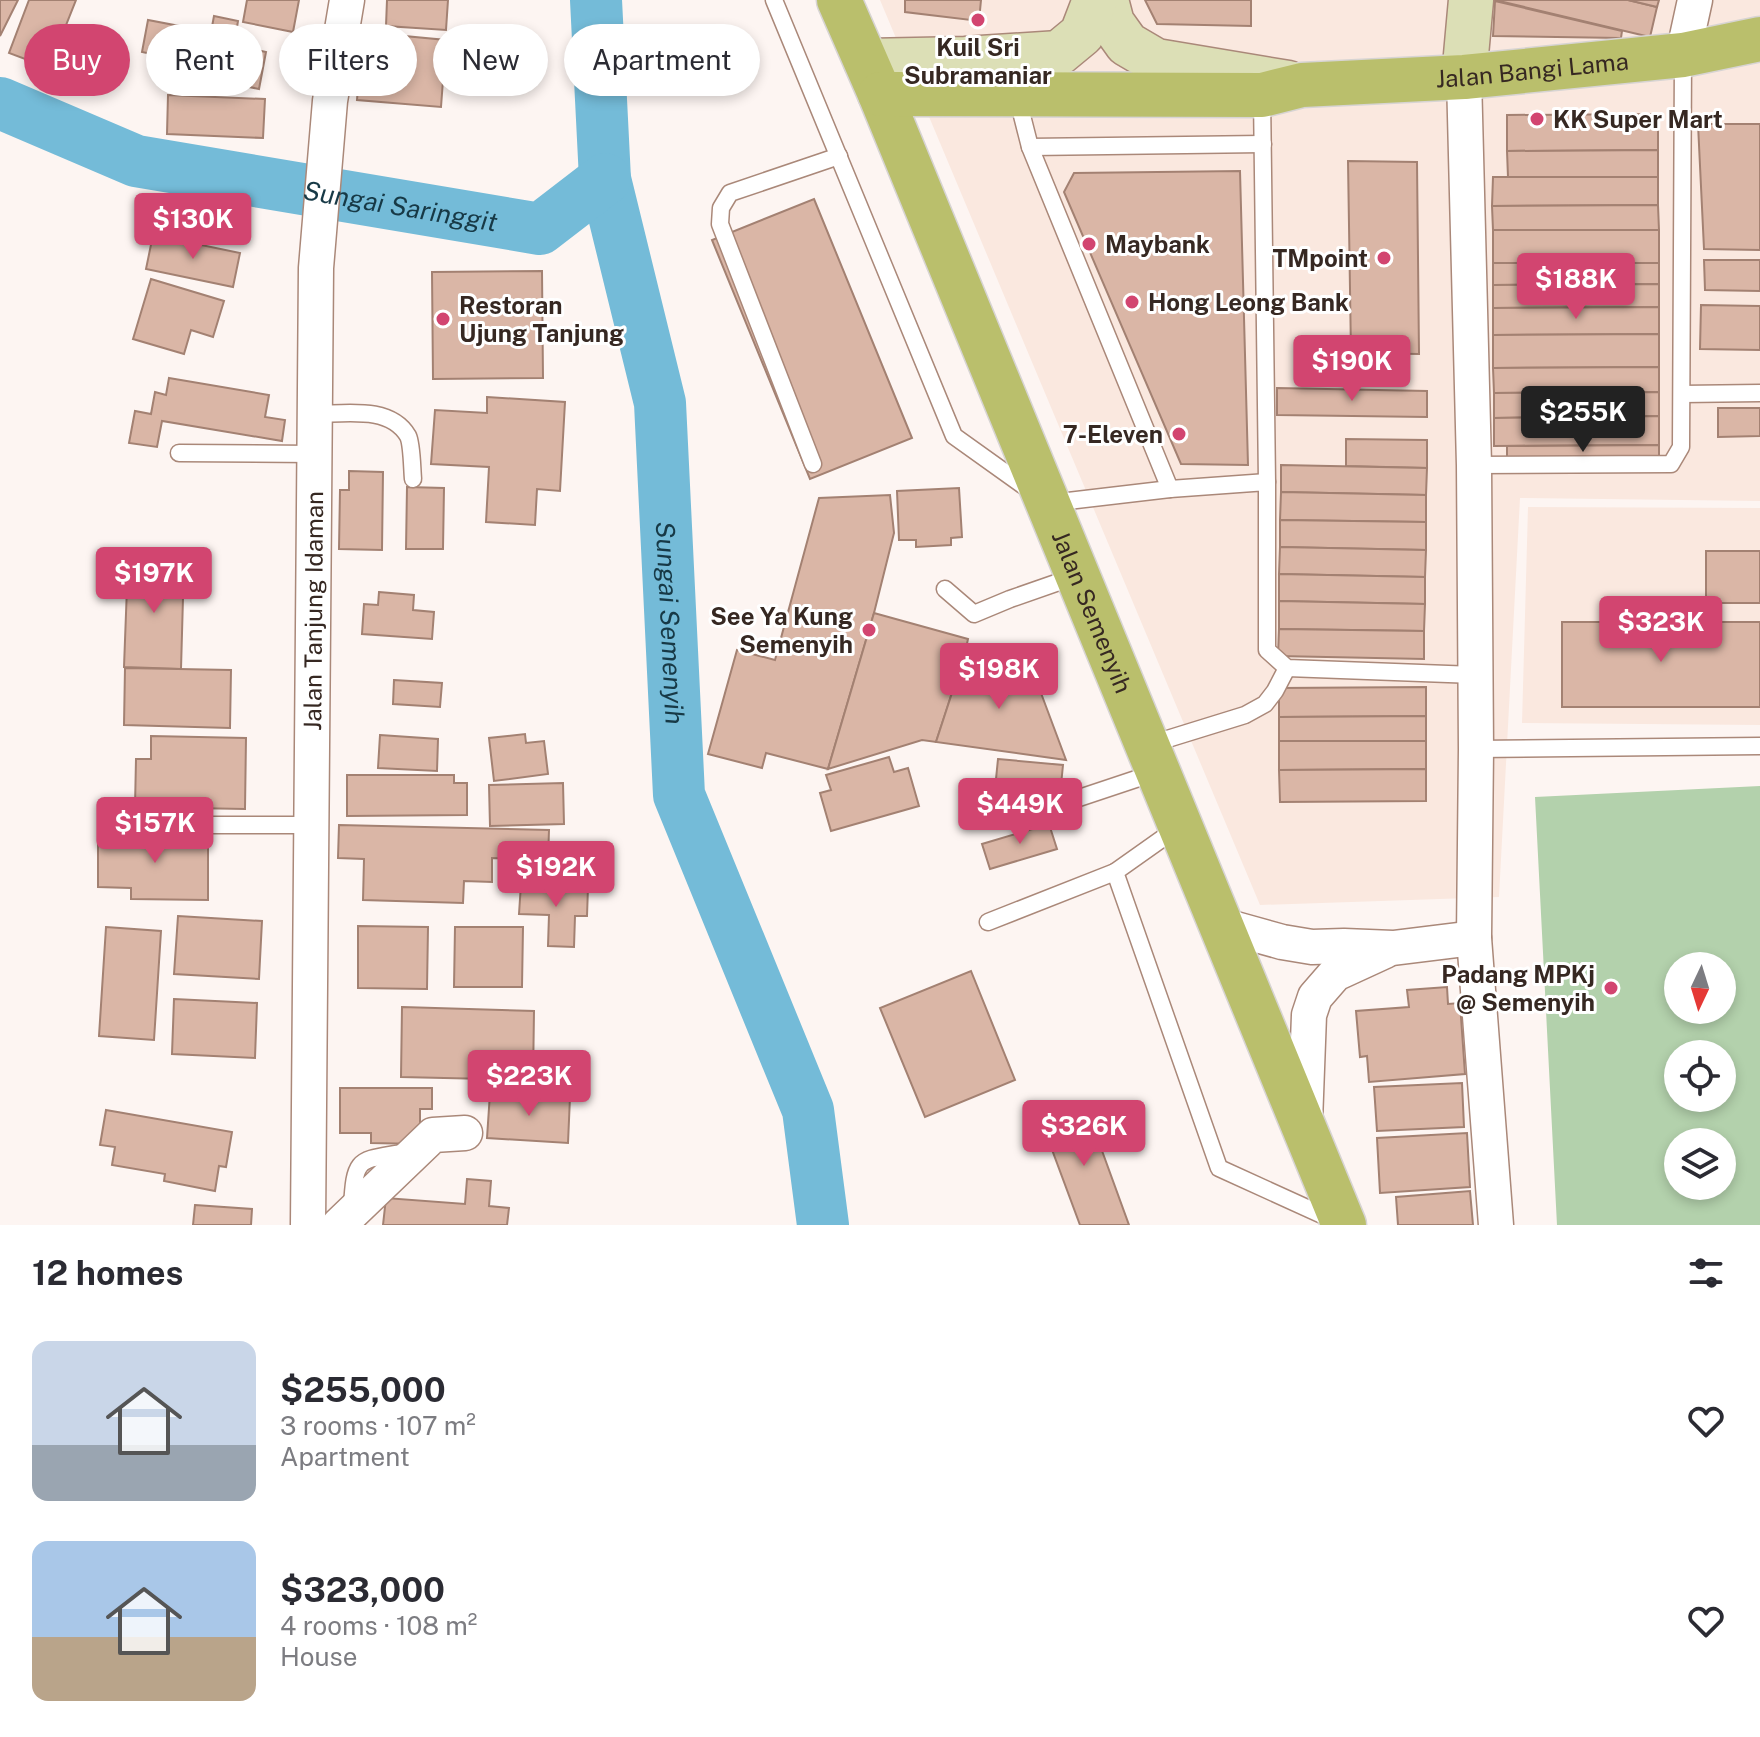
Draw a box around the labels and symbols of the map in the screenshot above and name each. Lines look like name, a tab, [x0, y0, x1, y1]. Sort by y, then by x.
marker: Kuil Sri Subramaniar	[969, 11, 987, 29]
place label: Kuil Sri Subramaniar	[904, 33, 1052, 89]
street label: Jalan Bangi Lama	[1435, 47, 1630, 92]
place label: KK Super Mart	[1553, 105, 1723, 133]
marker: KK Super Mart	[1528, 110, 1546, 128]
water label: Sungai Saringgit	[301, 174, 500, 237]
pin: $130K	[137, 193, 249, 261]
place label: Maybank	[1105, 230, 1210, 258]
marker: Maybank	[1080, 235, 1098, 253]
place label: TMpoint	[1273, 244, 1368, 272]
marker: TMpoint	[1375, 249, 1393, 267]
pin: $188K	[1520, 253, 1632, 321]
place label: Hong Leong Bank	[1148, 288, 1349, 316]
place label: Restoran Ujung Tanjung	[459, 291, 624, 347]
marker: Hong Leong Bank	[1123, 293, 1141, 311]
marker: Restoran Ujung Tanjung	[434, 310, 452, 328]
pin: $190K	[1296, 335, 1408, 403]
pin: $255K	[1527, 386, 1639, 454]
place label: 7-Eleven	[1063, 420, 1163, 448]
marker: 7-Eleven	[1170, 425, 1188, 443]
street label: Jalan Tanjung Idaman	[298, 491, 328, 731]
water label: Sungai Semenyih	[650, 521, 691, 725]
street label: Jalan Semenyih	[1047, 526, 1138, 697]
pin: $197K	[98, 547, 210, 615]
pin: $323K	[1605, 596, 1717, 664]
place label: See Ya Kung Semenyih	[710, 602, 853, 658]
marker: See Ya Kung Semenyih	[860, 621, 878, 639]
pin: $198K	[943, 643, 1055, 711]
pin: $449K	[964, 778, 1076, 846]
pin: $157K	[99, 797, 211, 865]
pin: $192K	[500, 841, 612, 909]
north arrow	[1664, 952, 1736, 1024]
place label: Padang MPKj @ Semenyih	[1441, 960, 1595, 1016]
marker: Padang MPKj @ Semenyih	[1602, 979, 1620, 997]
pin: $223K	[473, 1050, 585, 1118]
pin: $326K	[1028, 1100, 1140, 1168]

